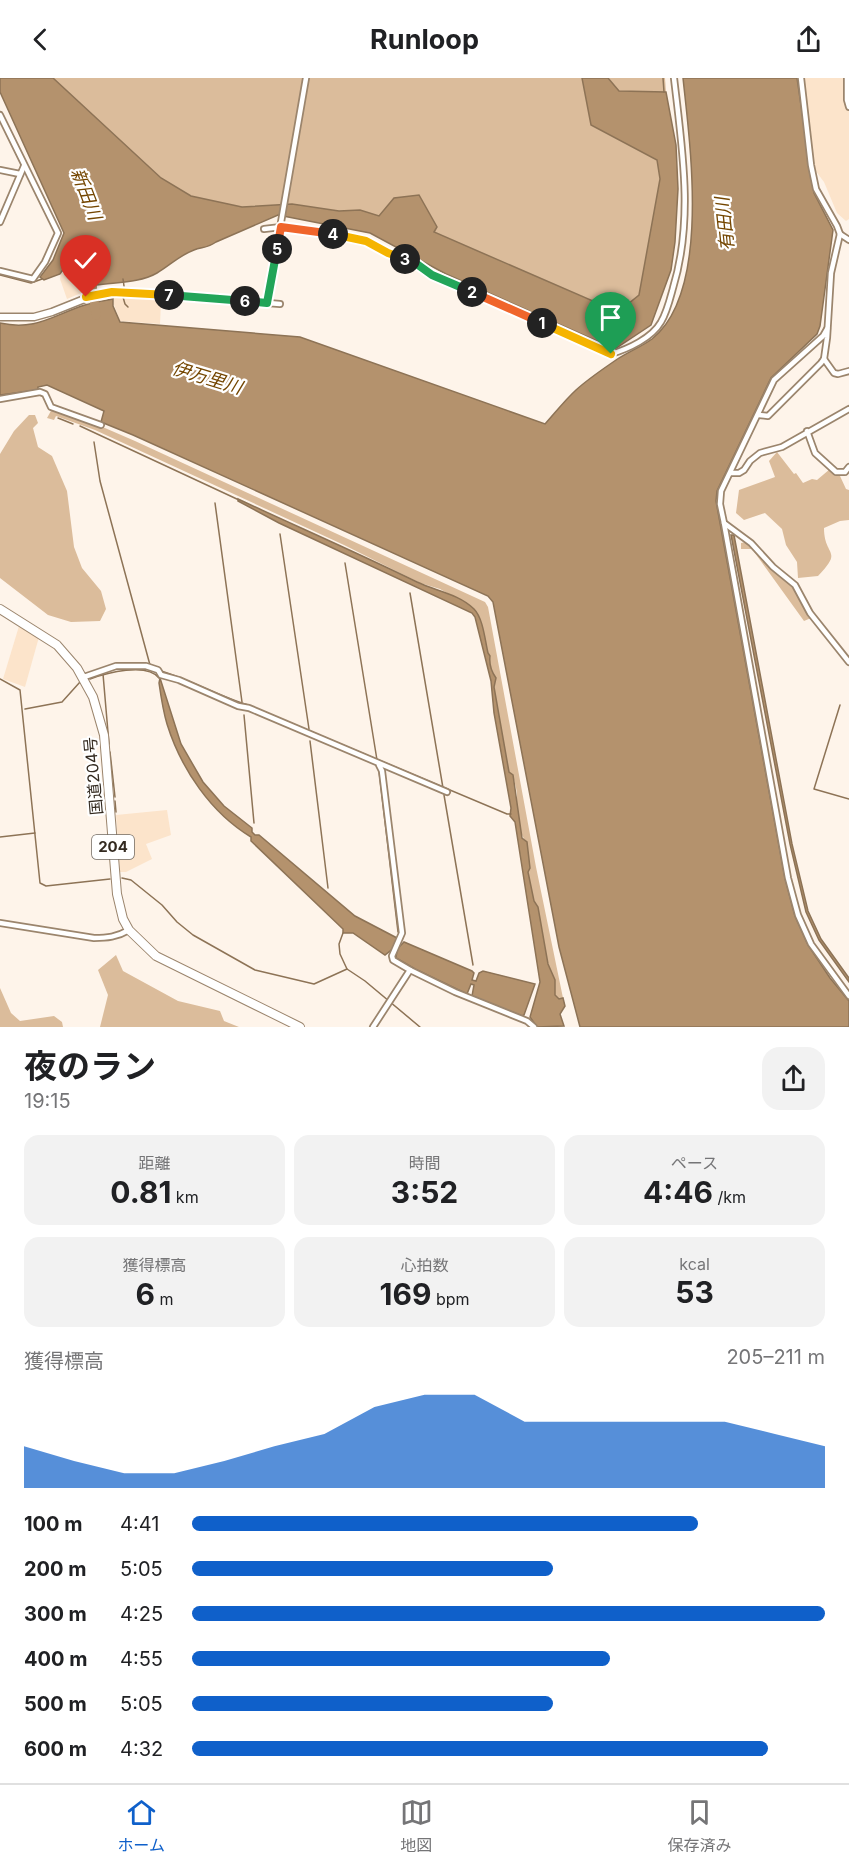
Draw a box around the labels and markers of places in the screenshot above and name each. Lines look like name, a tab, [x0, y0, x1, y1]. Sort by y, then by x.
pin: 4	[318, 219, 348, 249]
pin: 5	[262, 234, 292, 264]
pin	[60, 235, 111, 297]
pin: 3	[390, 244, 420, 274]
pin: 2	[457, 277, 487, 307]
pin: 7	[154, 280, 184, 310]
pin: 6	[230, 286, 260, 316]
pin	[585, 292, 636, 354]
pin: 1	[527, 308, 557, 338]

